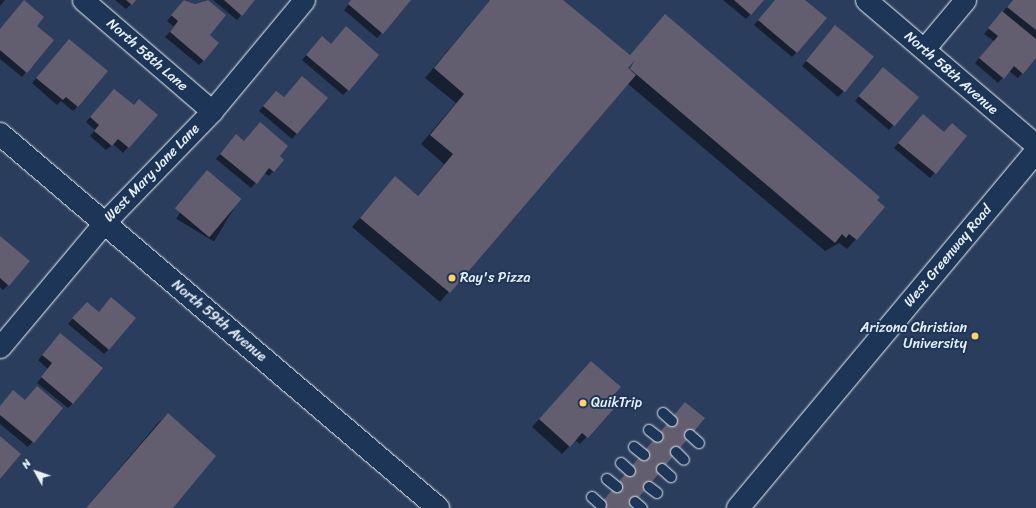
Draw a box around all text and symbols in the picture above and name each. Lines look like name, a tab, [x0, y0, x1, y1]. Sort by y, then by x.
street label: North 58th Lane	[103, 15, 191, 95]
street label: North 58th Avenue	[901, 28, 1001, 118]
street label: West Mary Jane Lane	[101, 121, 203, 225]
street label: West Greenway Road	[900, 201, 996, 311]
place label: Ray's Pizza	[460, 270, 531, 286]
marker: Ray's Pizza	[447, 273, 457, 283]
street label: North 59th Avenue	[168, 276, 270, 366]
place label: Arizona Christian University	[860, 320, 967, 352]
marker: Arizona Christian University	[970, 331, 980, 341]
place label: QuikTrip	[591, 395, 642, 411]
marker: QuikTrip	[578, 398, 588, 408]
north arrow	[16, 452, 56, 492]
text: N	[17, 455, 36, 473]

